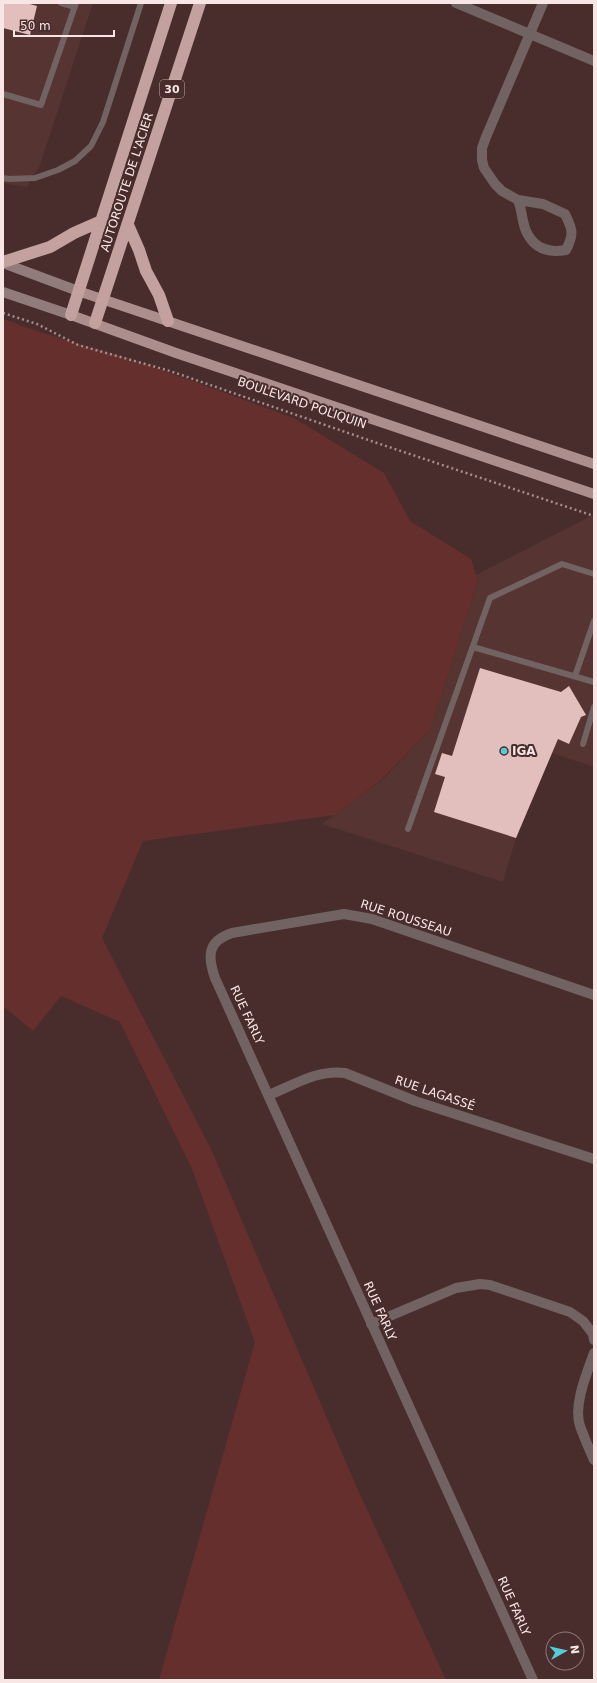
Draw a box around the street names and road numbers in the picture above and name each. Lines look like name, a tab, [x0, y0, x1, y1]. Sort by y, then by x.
road number: 30	[160, 80, 184, 98]
street label: AUTOROUTE DE L'ACIER	[98, 111, 156, 253]
street label: BOULEVARD POLIQUIN	[236, 374, 368, 432]
street label: RUE ROUSSEAU	[359, 897, 453, 939]
street label: RUE FARLY	[227, 983, 267, 1047]
street label: RUE LAGASSÉ	[393, 1072, 477, 1113]
street label: RUE FARLY	[361, 1279, 400, 1343]
street label: RUE FARLY	[495, 1574, 534, 1638]

